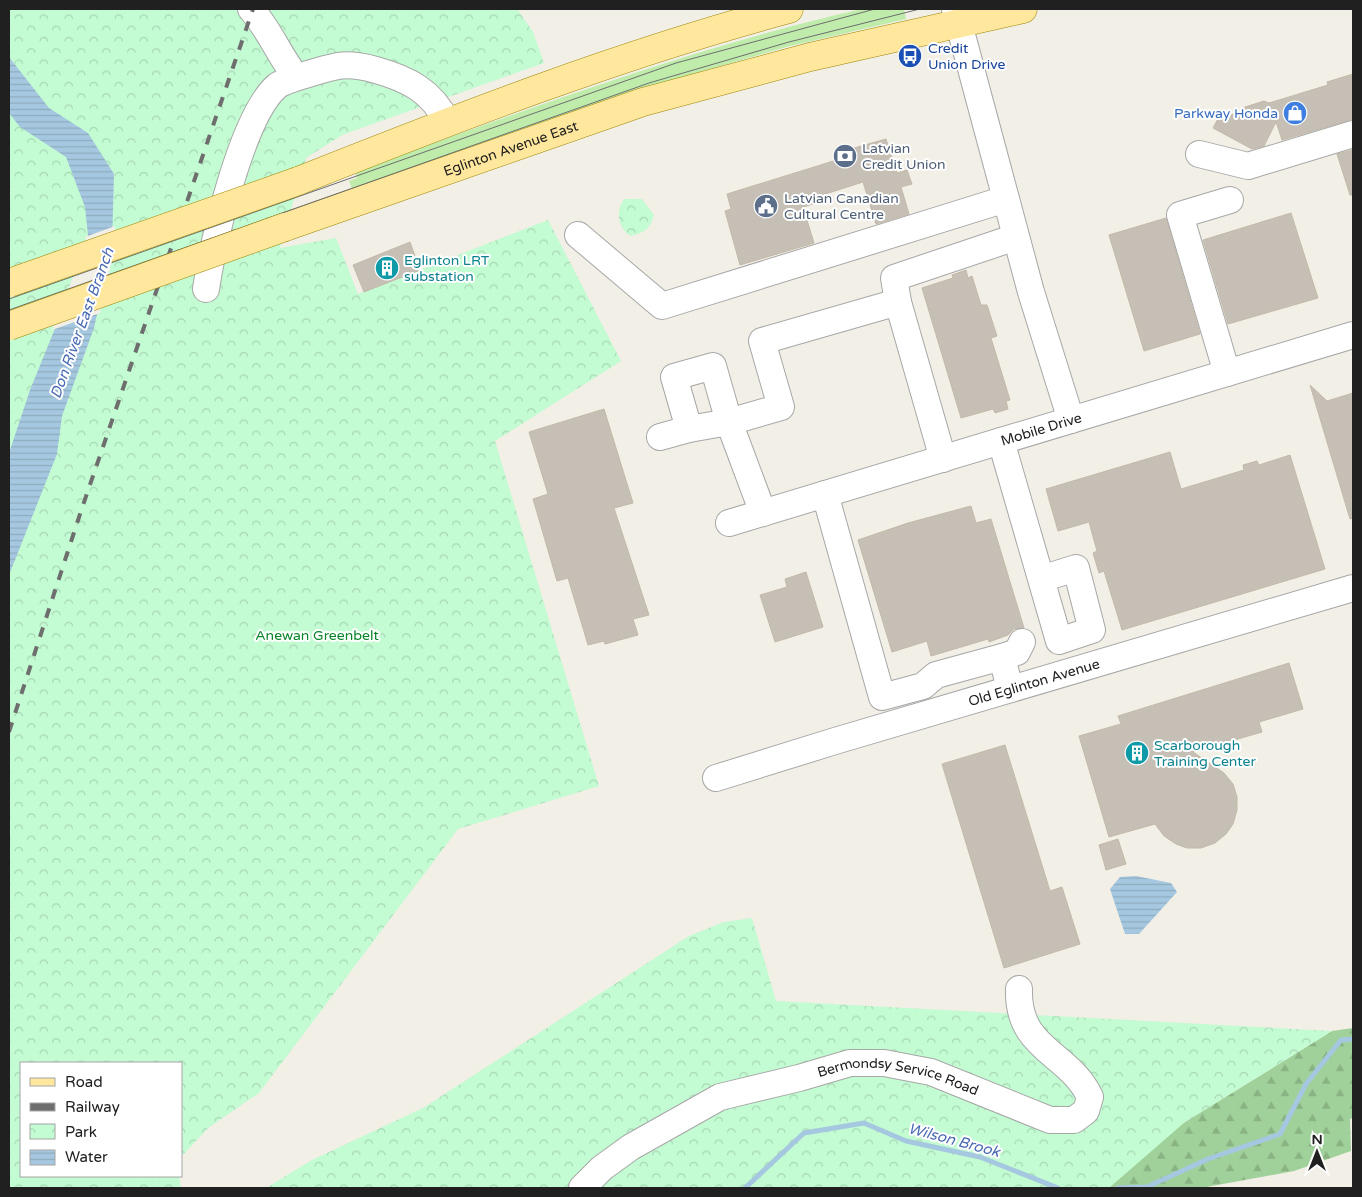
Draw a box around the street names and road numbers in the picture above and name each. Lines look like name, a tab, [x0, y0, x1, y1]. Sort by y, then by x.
street label: Eglinton Avenue East	[441, 117, 581, 180]
street label: Mobile Drive	[999, 409, 1084, 449]
street label: Old Eglinton Avenue	[966, 655, 1102, 710]
street label: Bermondsy Service Road	[815, 1054, 981, 1099]

